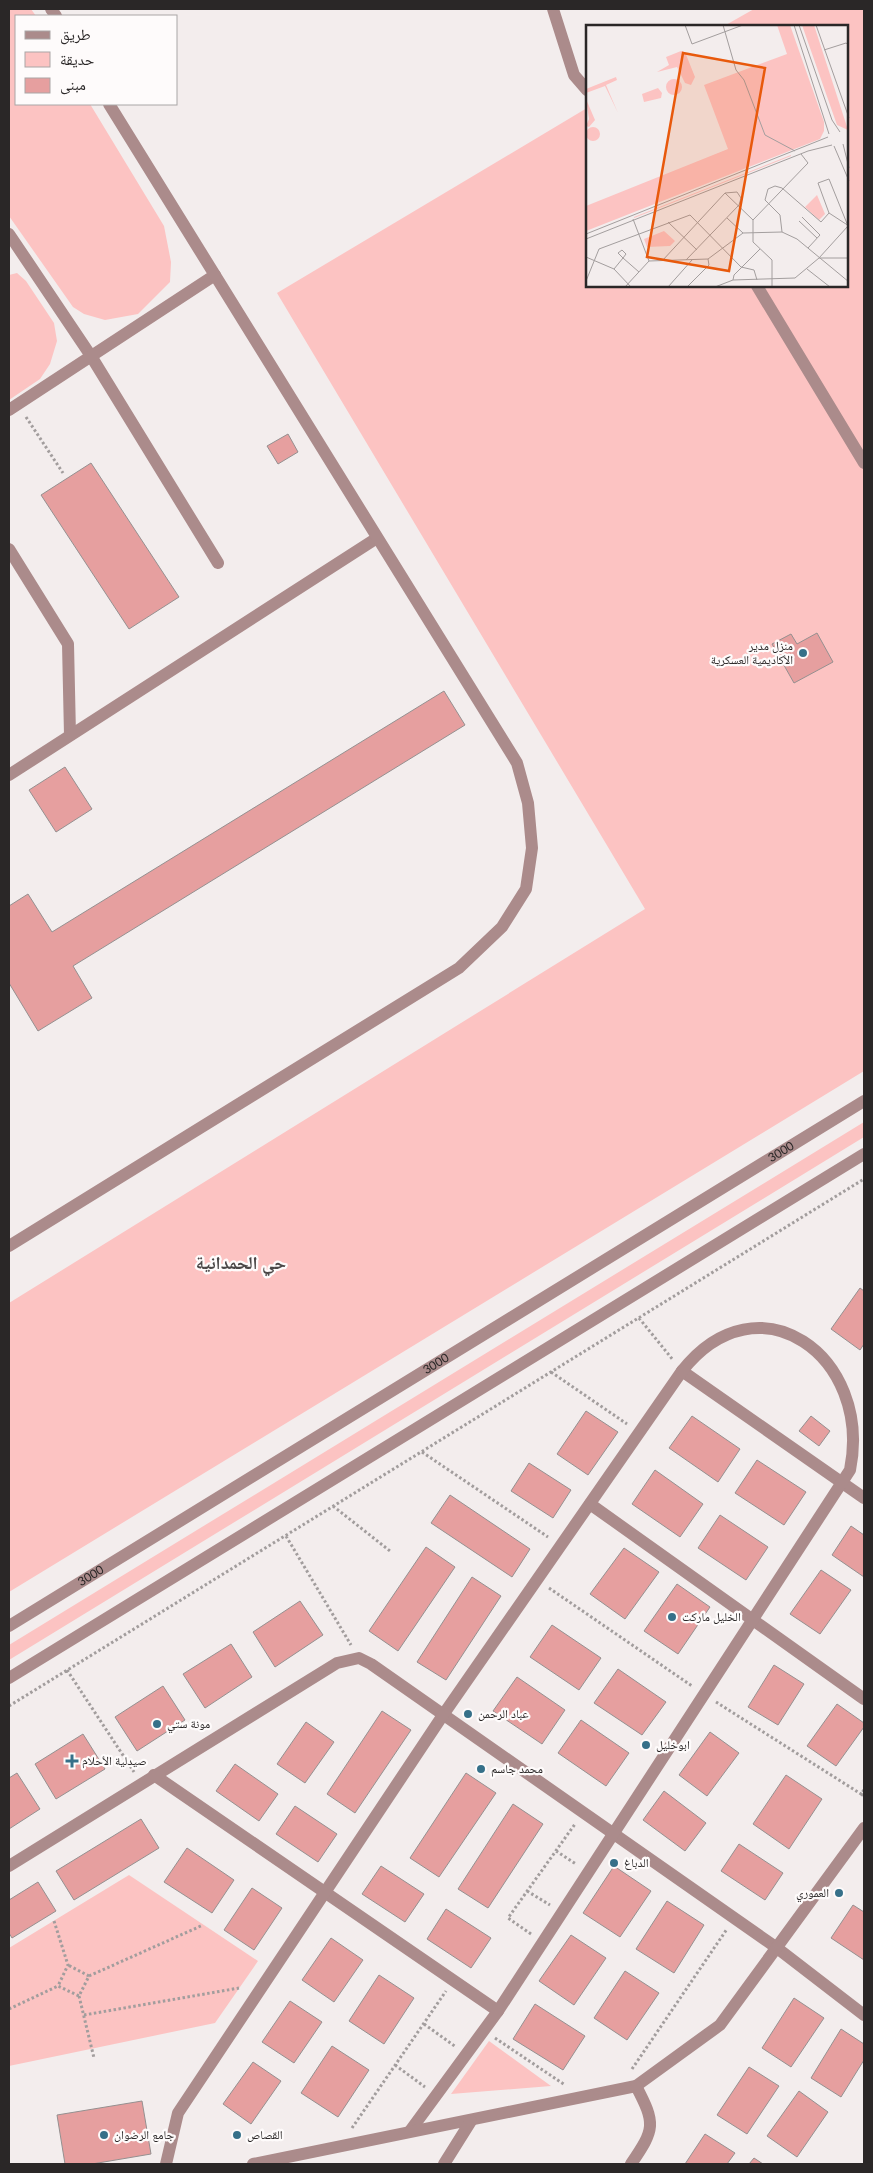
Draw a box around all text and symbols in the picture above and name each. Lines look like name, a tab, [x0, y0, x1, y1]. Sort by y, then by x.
legend	[15, 15, 178, 105]
text: طريق	[60, 25, 91, 45]
inset map	[586, 25, 848, 288]
text: حديقة	[60, 50, 95, 68]
text: مبنى	[60, 75, 86, 95]
place label: منزل مدير الأكاديمية العسكرية	[711, 638, 793, 667]
marker: منزل مدير الأكاديمية العسكرية	[797, 647, 809, 659]
street label: 3000	[765, 1138, 797, 1165]
district label: حي الحمدانية	[196, 1251, 287, 1277]
street label: 3000	[420, 1350, 452, 1377]
street label: 3000	[75, 1562, 106, 1589]
place label: الخليل ماركت	[682, 1609, 741, 1624]
marker: الخليل ماركت	[666, 1611, 678, 1623]
place label: عباد الرحمن	[478, 1706, 529, 1721]
marker: عباد الرحمن	[462, 1708, 474, 1720]
place label: مونة ستي	[167, 1716, 210, 1734]
marker: مونة ستي	[151, 1718, 163, 1730]
place label: ابوخليل	[656, 1737, 690, 1752]
marker: ابوخليل	[640, 1739, 652, 1751]
place label: صيدلية الأحلام	[82, 1753, 147, 1769]
marker: صيدلية الأحلام	[66, 1755, 78, 1767]
place label: محمد جاسم	[491, 1761, 543, 1777]
marker: محمد جاسم	[475, 1763, 487, 1775]
place label: الدباغ	[624, 1855, 649, 1871]
marker: الدباغ	[608, 1857, 620, 1869]
place label: العموري	[796, 1885, 829, 1903]
marker: العموري	[833, 1887, 845, 1899]
place label: جامع الرضوان	[114, 2127, 174, 2142]
place label: القصاص	[247, 2127, 283, 2142]
marker: جامع الرضوان	[98, 2129, 110, 2141]
marker: القصاص	[231, 2129, 243, 2141]

